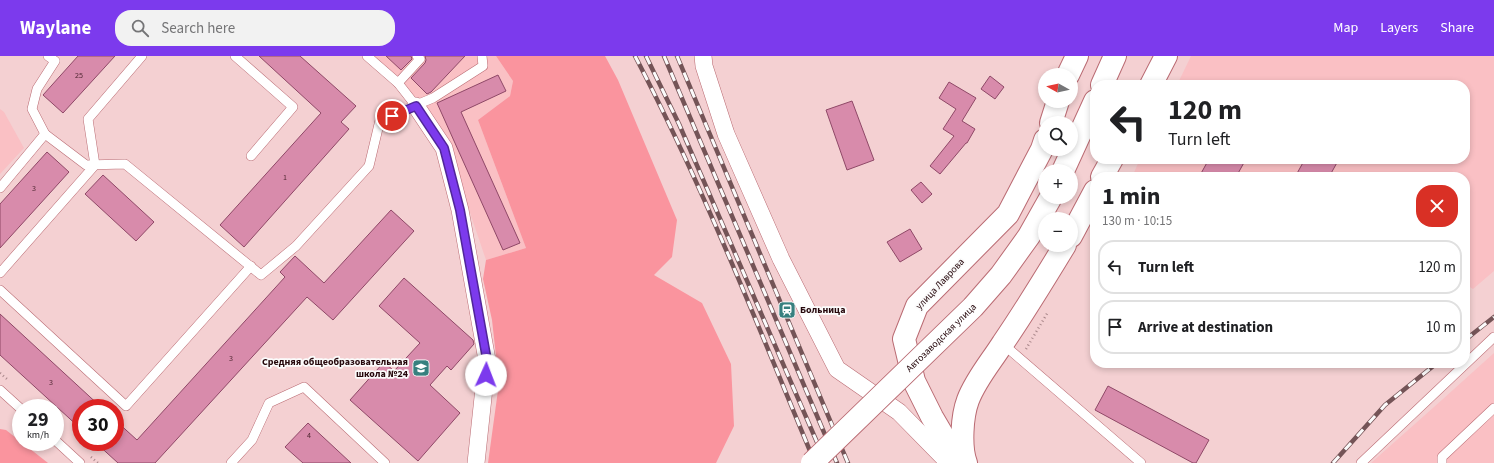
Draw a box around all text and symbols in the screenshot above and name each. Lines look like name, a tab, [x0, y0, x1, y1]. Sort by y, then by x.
search box	[115, 10, 395, 46]
text: Waylane	[20, 15, 91, 42]
icon: search	[129, 17, 151, 39]
text: Search here	[161, 18, 235, 39]
text: Map	[1333, 18, 1358, 38]
text: Layers	[1380, 18, 1418, 38]
text: Share	[1440, 18, 1474, 38]
north arrow	[1038, 68, 1078, 108]
map controls	[1038, 68, 1078, 252]
house number: 25	[75, 70, 83, 81]
text: 120 m	[1168, 90, 1242, 130]
icon: left	[1102, 96, 1154, 148]
pin	[375, 99, 409, 133]
icon: arrive	[381, 105, 403, 127]
button: search	[1038, 116, 1078, 156]
text: Turn left	[1168, 127, 1230, 152]
button: +	[1038, 164, 1078, 204]
house number: 1	[283, 172, 287, 183]
text: 1 min	[1102, 179, 1160, 214]
house number: 3	[32, 183, 36, 194]
button: close	[1416, 185, 1458, 227]
button: −	[1038, 212, 1078, 252]
text: 130 m · 10:15	[1102, 212, 1172, 230]
street label: улица Лаврова	[912, 255, 968, 313]
icon: left	[1104, 256, 1126, 278]
text: Turn left	[1138, 257, 1194, 278]
text: 120 m	[1418, 257, 1456, 278]
station icon: Больница	[777, 300, 797, 320]
street label: Автозаводская улица	[903, 300, 980, 375]
place label: Больница	[800, 303, 845, 317]
icon: arrive	[1104, 316, 1126, 338]
text: Arrive at destination	[1138, 317, 1273, 338]
text: 10 m	[1426, 317, 1456, 338]
house number: 3	[229, 353, 233, 364]
position arrow	[465, 354, 507, 396]
place label: Средняя общеобразовательная школа №24	[262, 355, 409, 381]
school or university icon: Средняя общеобразовательная школа №24	[411, 358, 431, 378]
house number: 3	[49, 377, 53, 388]
speed limit sign: 30	[72, 399, 124, 451]
text: 29	[27, 406, 49, 434]
text: km/h	[27, 428, 49, 442]
house number: 4	[307, 430, 311, 441]

